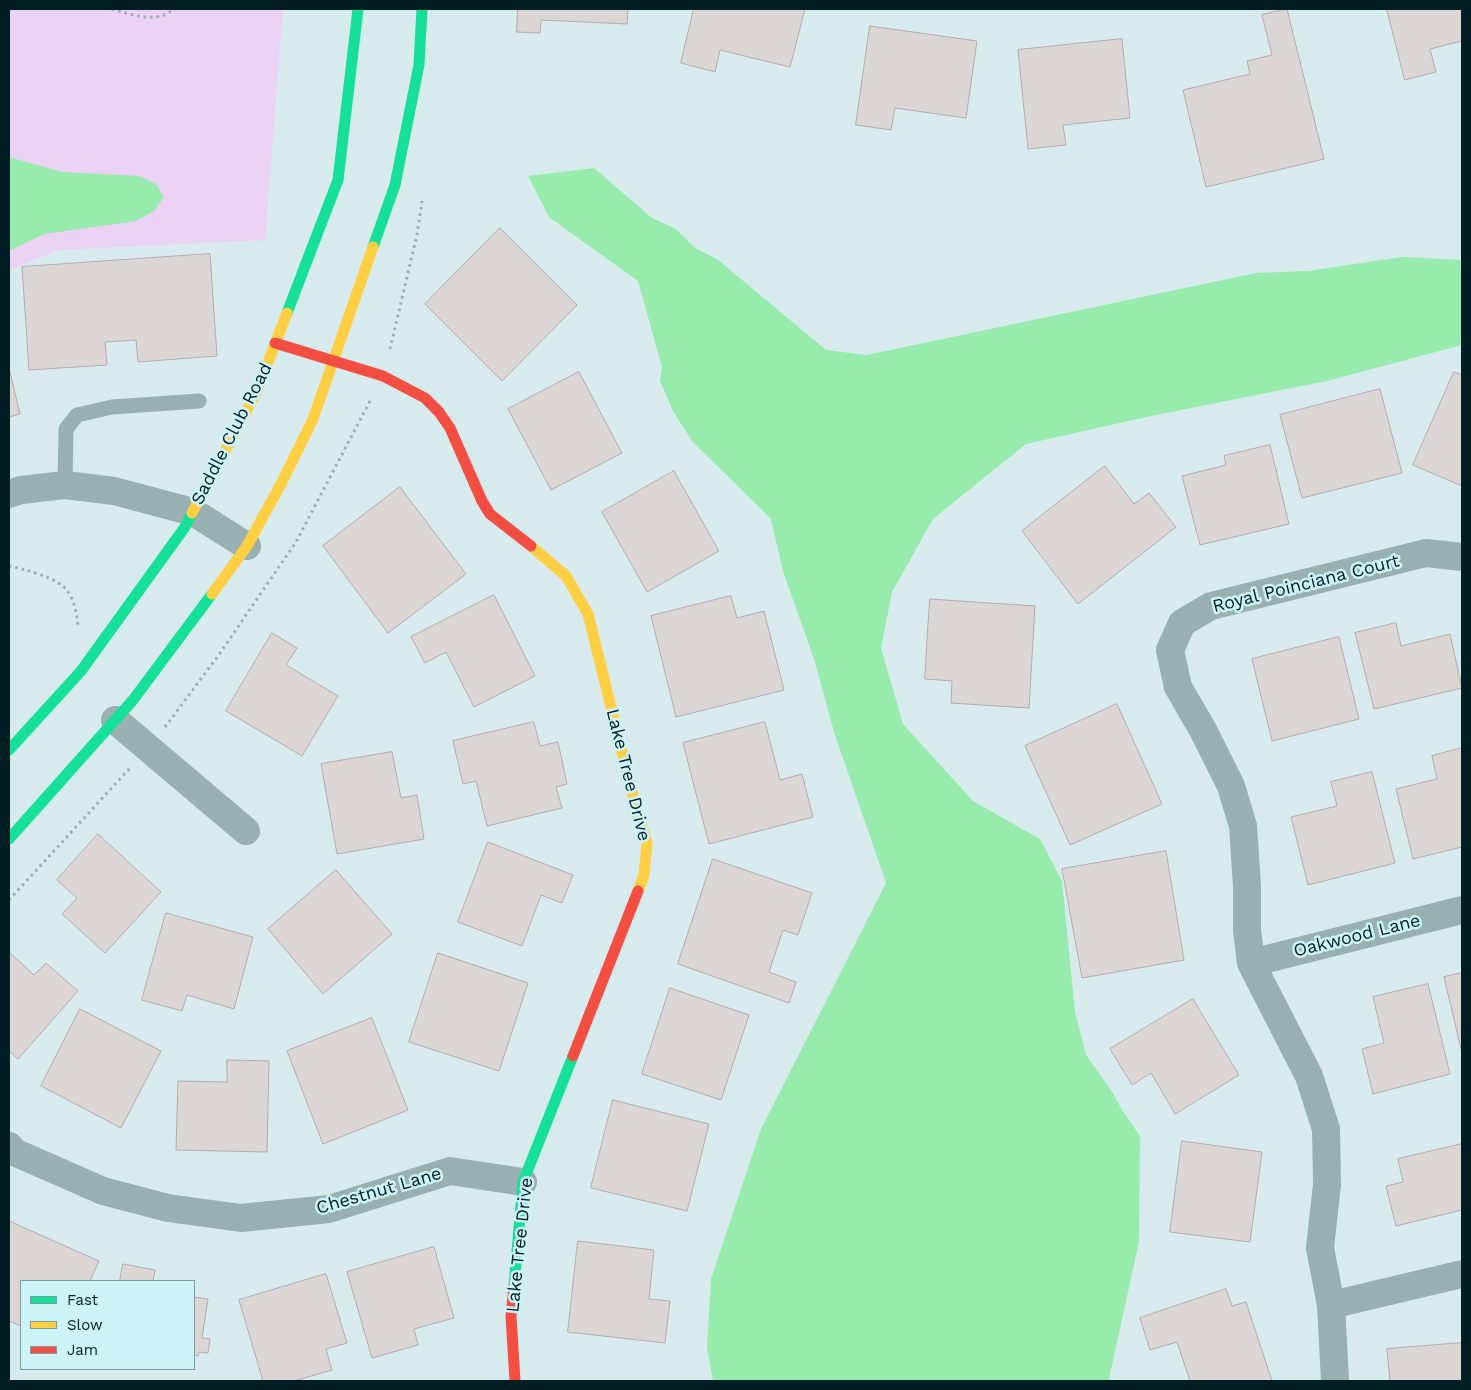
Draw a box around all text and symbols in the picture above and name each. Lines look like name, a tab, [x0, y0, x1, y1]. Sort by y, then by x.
street label: Saddle Club Road	[187, 359, 277, 509]
street label: Royal Poinciana Court	[1210, 550, 1402, 618]
street label: Lake Tree Drive	[601, 707, 655, 843]
street label: Oakwood Lane	[1291, 910, 1423, 962]
street label: Chestnut Lane	[314, 1163, 444, 1219]
street label: Lake Tree Drive	[502, 1176, 538, 1314]
legend	[20, 1280, 195, 1370]
text: Fast	[67, 1291, 98, 1309]
text: Slow	[67, 1316, 103, 1334]
text: Jam	[67, 1341, 98, 1359]

